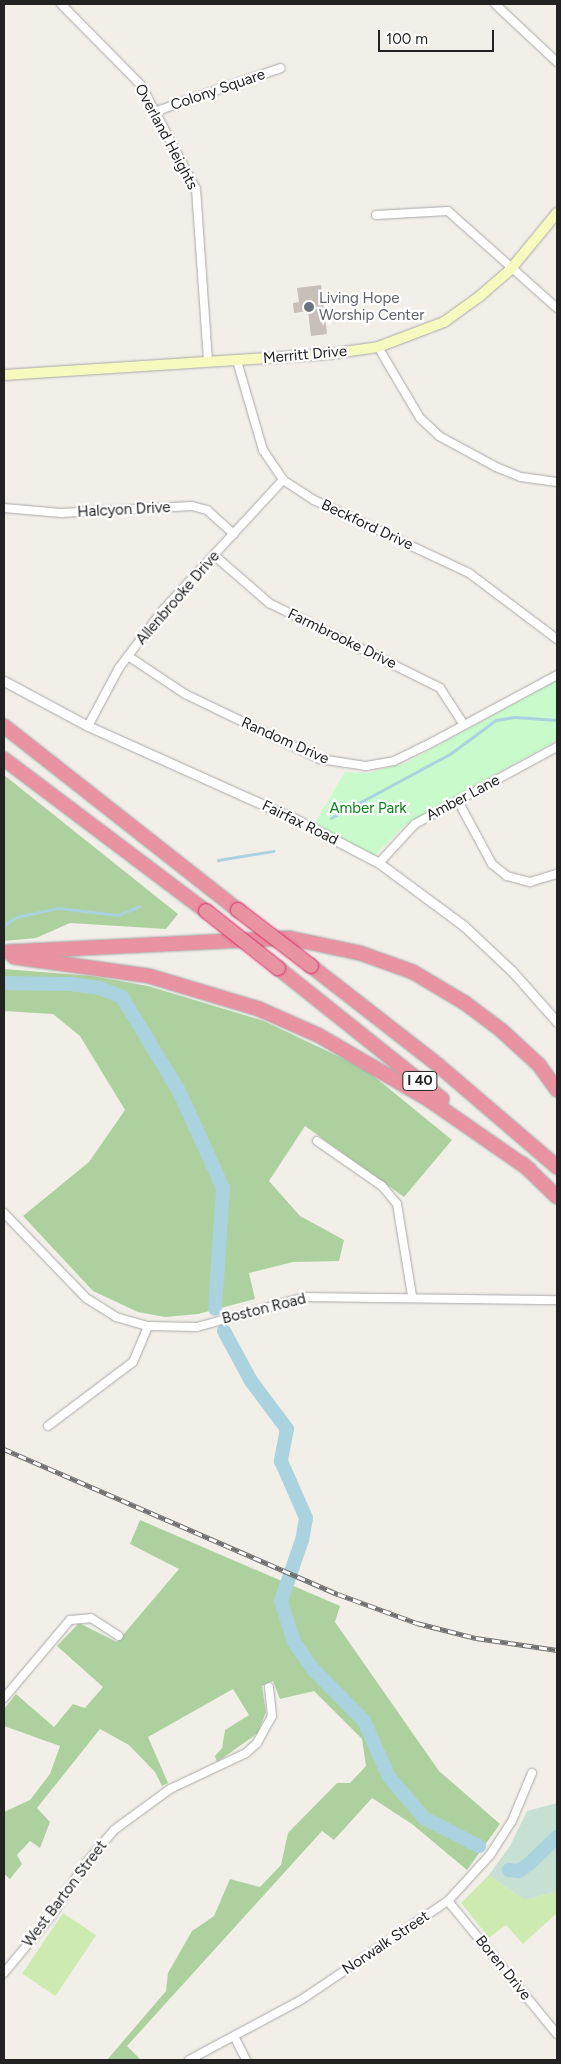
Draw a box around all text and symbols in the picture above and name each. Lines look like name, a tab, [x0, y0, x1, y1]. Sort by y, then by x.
scale bar	[381, 20, 497, 52]
text: 100 m	[386, 30, 428, 48]
street label: Colony Square	[168, 65, 268, 115]
street label: Overland Heights	[131, 81, 201, 193]
place label: Living Hope Worship Center	[319, 289, 424, 324]
marker: Living Hope Worship Center	[303, 301, 315, 313]
street label: Merritt Drive	[262, 342, 348, 368]
street label: Beckford Drive	[318, 496, 416, 554]
street label: Halcyon Drive	[77, 499, 171, 521]
street label: Allenbrooke Drive	[132, 547, 224, 649]
street label: Farmbrooke Drive	[285, 605, 399, 673]
street label: Random Drive	[238, 714, 332, 768]
street label: Amber Lane	[423, 771, 503, 825]
street label: Fairfax Road	[259, 797, 341, 849]
park label: Amber Park	[329, 800, 407, 818]
road number: I 40	[401, 1070, 439, 1092]
street label: Boston Road	[220, 1290, 308, 1328]
street label: West Barton Street	[19, 1837, 111, 1951]
street label: Norwalk Street	[339, 1907, 433, 1979]
street label: Boren Drive	[471, 1932, 535, 2004]

